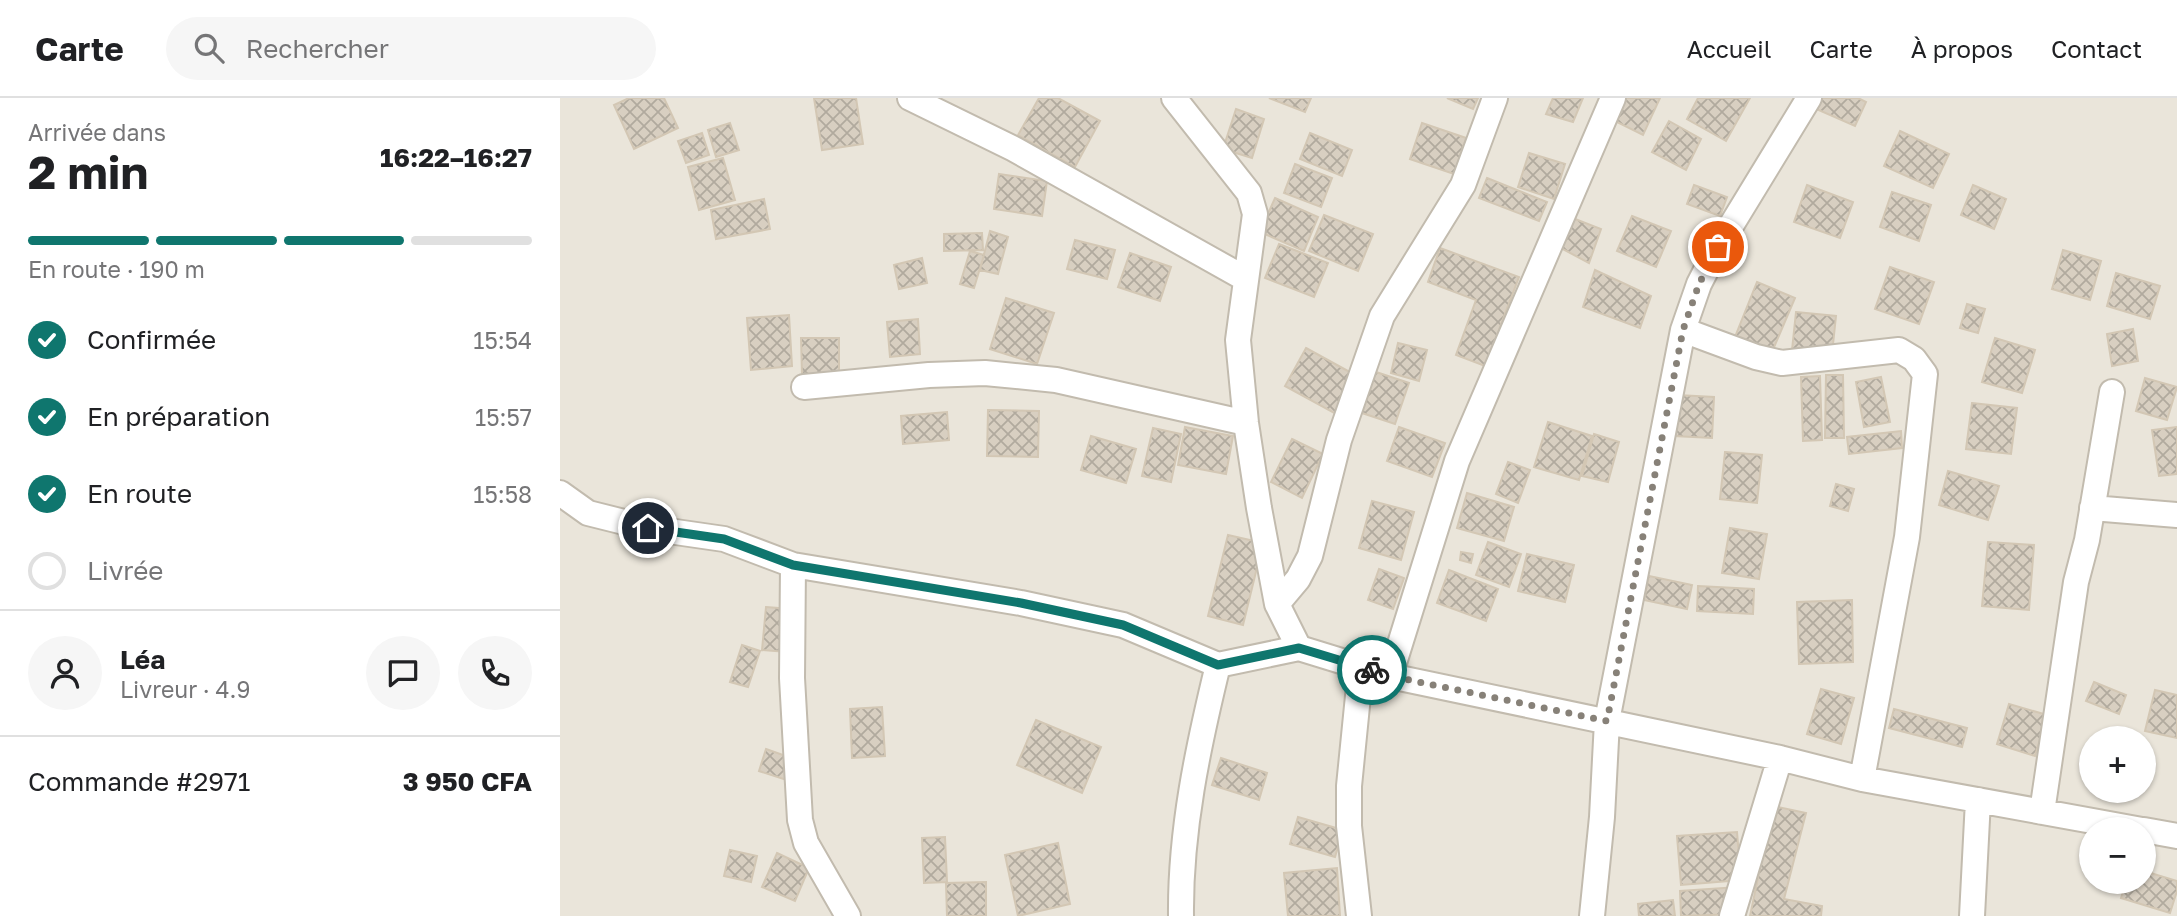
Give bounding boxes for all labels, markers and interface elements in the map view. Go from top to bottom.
search box [166,17,656,80]
text: Carte [35,29,124,68]
icon: search [190,29,228,67]
text: Rechercher [246,33,389,64]
text: Accueil [1687,34,1771,63]
text: Carte [1809,34,1873,63]
text: À propos [1911,34,2013,63]
text: Contact [2051,34,2142,63]
text: Arrivée dans [28,118,166,146]
text: 16:22–16:27 [380,142,532,173]
text: 2 min [28,144,148,199]
pin [1688,217,1748,277]
icon: bag [1699,228,1737,266]
text: En route · 190 m [28,255,205,283]
icon: check [28,321,66,359]
text: Confirmée [87,324,216,355]
text: 15:54 [473,326,532,354]
icon: check [28,398,66,436]
text: En préparation [87,401,270,432]
text: 15:57 [475,403,532,431]
icon: check [28,475,66,513]
text: En route [87,478,192,509]
text: 15:58 [473,480,532,508]
pin [618,498,678,558]
icon: home [629,509,667,547]
text: Livrée [87,555,163,586]
courier [1337,635,1407,705]
button: person [28,636,102,710]
button: chat [366,636,440,710]
button: phone [458,636,532,710]
text: Léa [120,644,165,675]
icon: bike [1353,651,1391,689]
text: Livreur · 4.9 [120,675,250,703]
map controls [2079,726,2156,894]
button: + [2079,726,2156,803]
text: Commande #2971 [28,766,250,797]
text: 3 950 CFA [403,766,532,797]
button: − [2079,817,2156,894]

